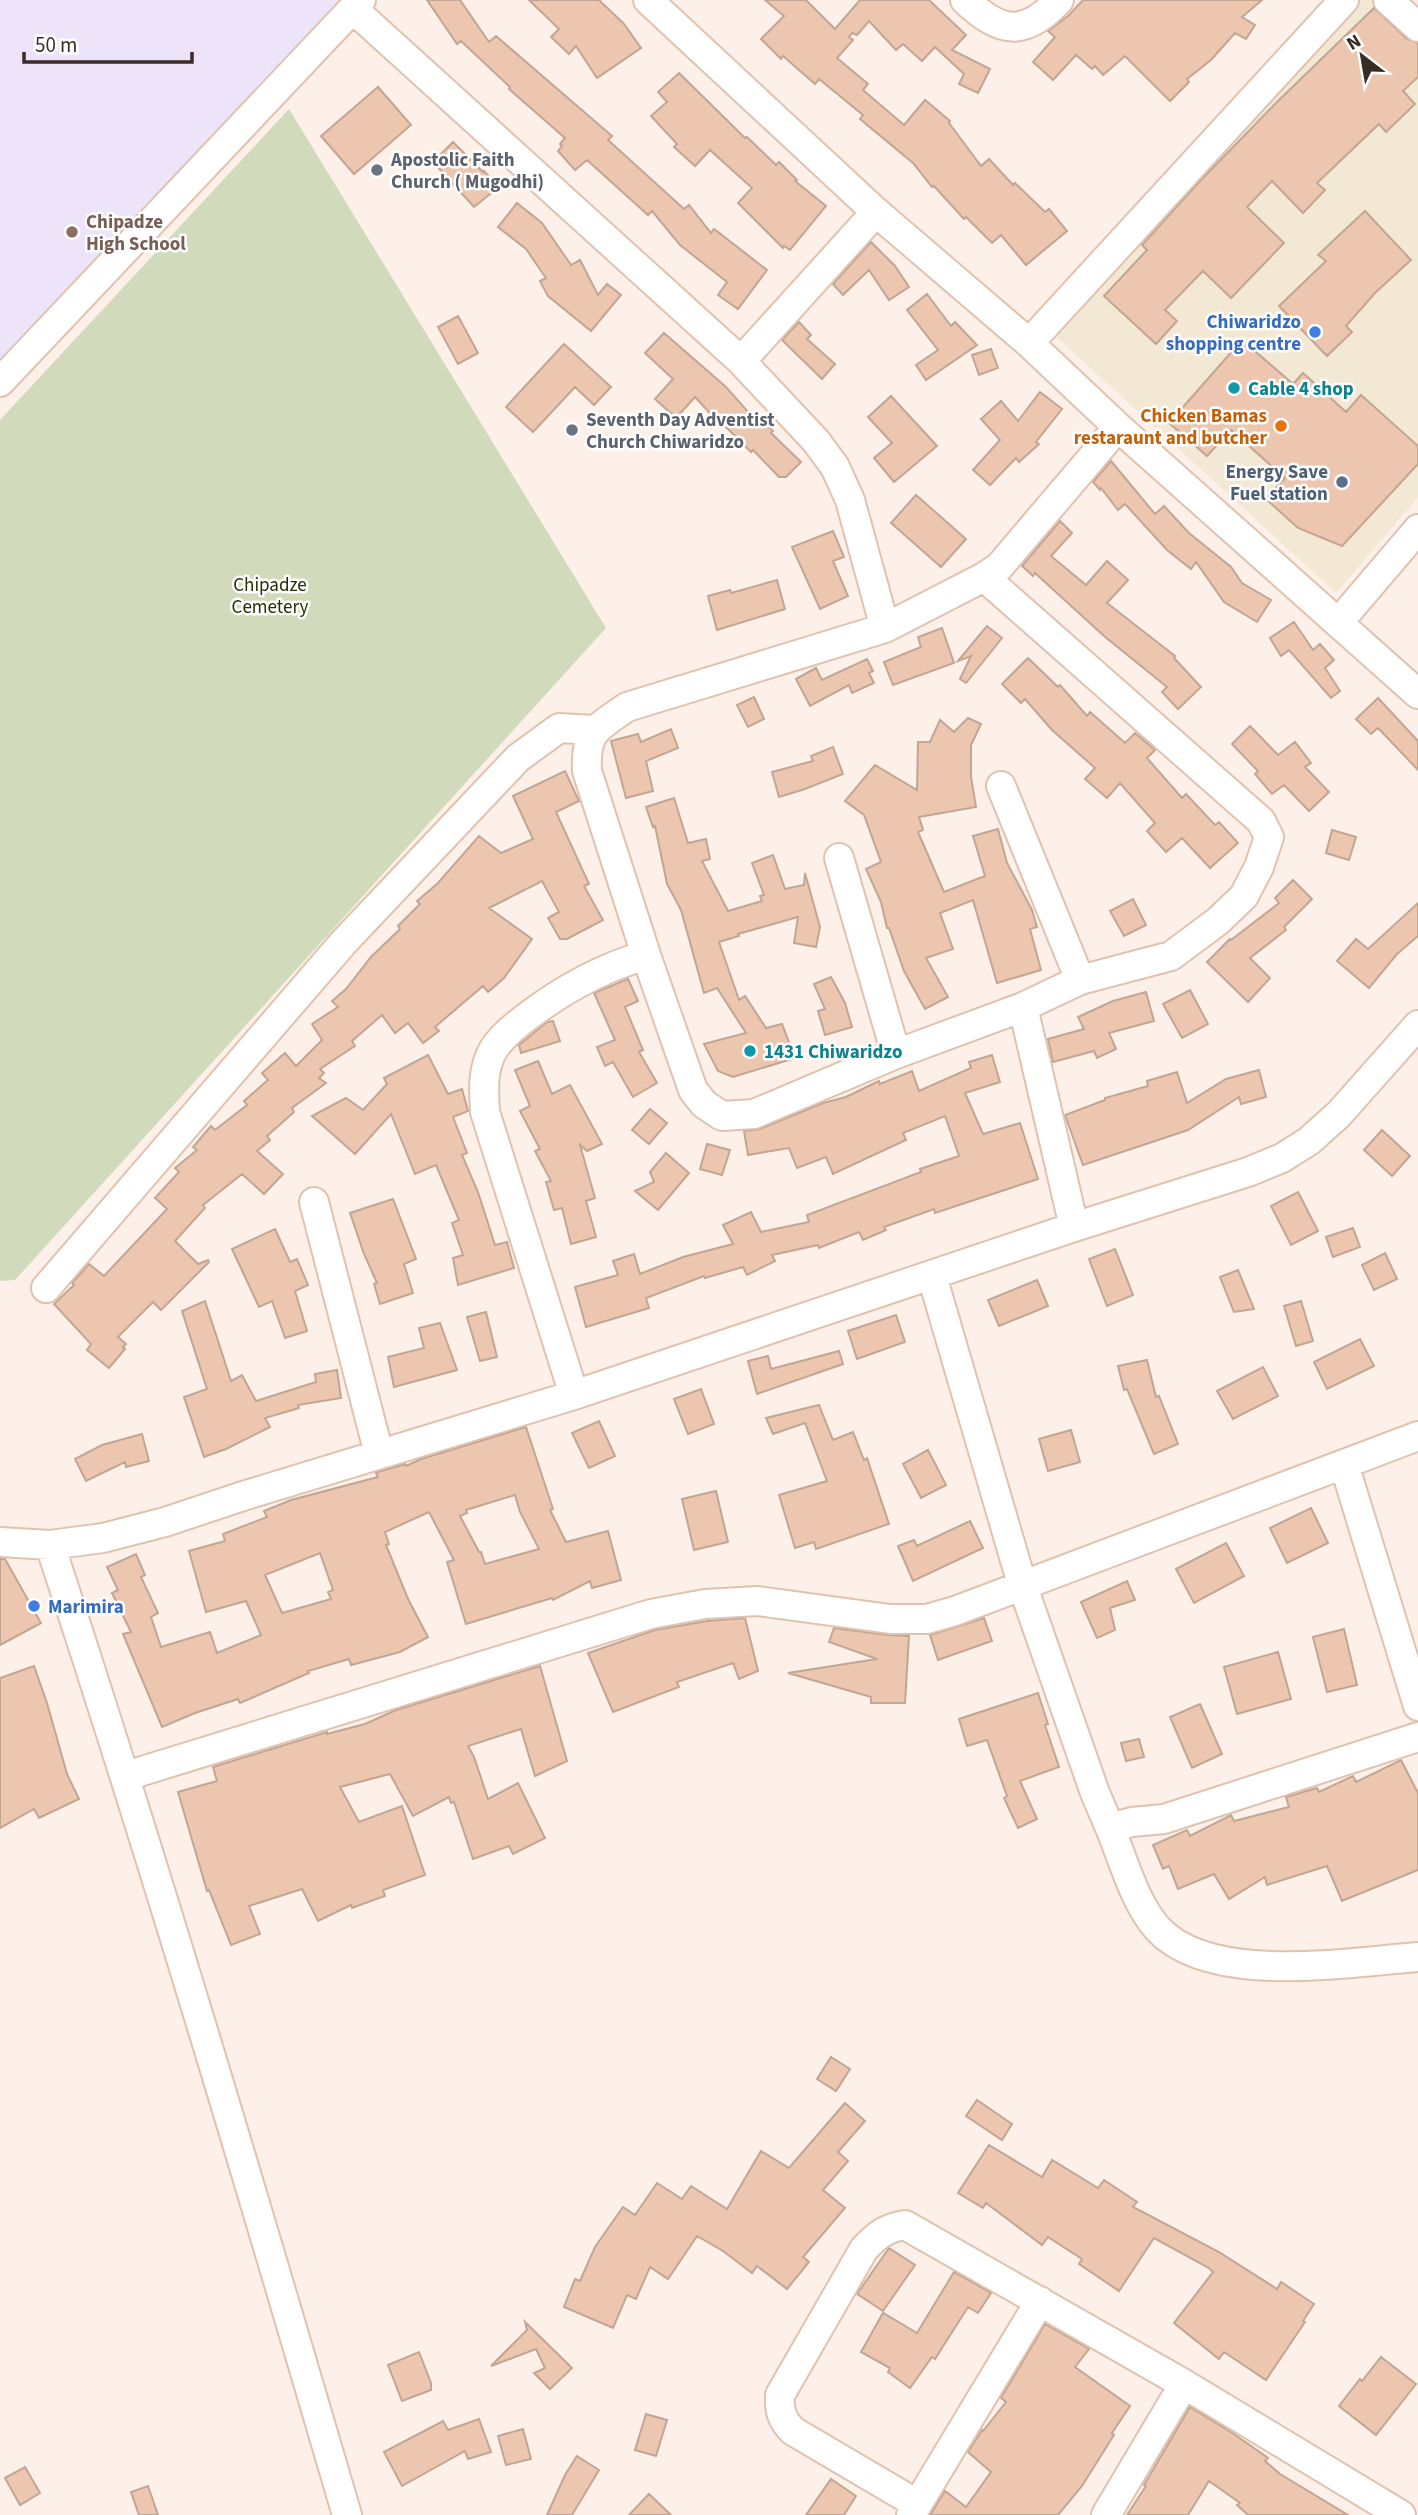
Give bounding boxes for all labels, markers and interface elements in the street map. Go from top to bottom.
scale bar [24,21,192,65]
north arrow [1327,21,1397,91]
text: N [1342,28,1366,58]
text: 50 m [35,30,77,60]
place label: Apostolic Faith Church ( Mugodhi) [390,147,544,196]
marker: Apostolic Faith Church ( Mugodhi) [369,162,385,178]
place label: Chipadze High School [86,209,186,258]
marker: Chipadze High School [64,224,80,240]
place label: Chiwaridzo shopping centre [1166,309,1301,358]
marker: Chiwaridzo shopping centre [1307,324,1323,340]
place label: Cable 4 shop [1248,376,1354,403]
marker: Cable 4 shop [1226,380,1242,396]
place label: Chicken Bamas restaraunt and butcher [1074,403,1267,452]
place label: Seventh Day Adventist Church Chiwaridzo [586,407,775,456]
marker: Chicken Bamas restaraunt and butcher [1273,418,1289,434]
marker: Seventh Day Adventist Church Chiwaridzo [564,422,580,438]
place label: Energy Save Fuel station [1225,459,1328,508]
marker: Energy Save Fuel station [1334,474,1350,490]
park label: Chipadze Cemetery [232,572,309,621]
place label: 1431 Chiwaridzo [764,1039,902,1066]
marker: 1431 Chiwaridzo [742,1043,758,1059]
place label: Marimira [48,1594,124,1621]
marker: Marimira [26,1598,42,1614]

